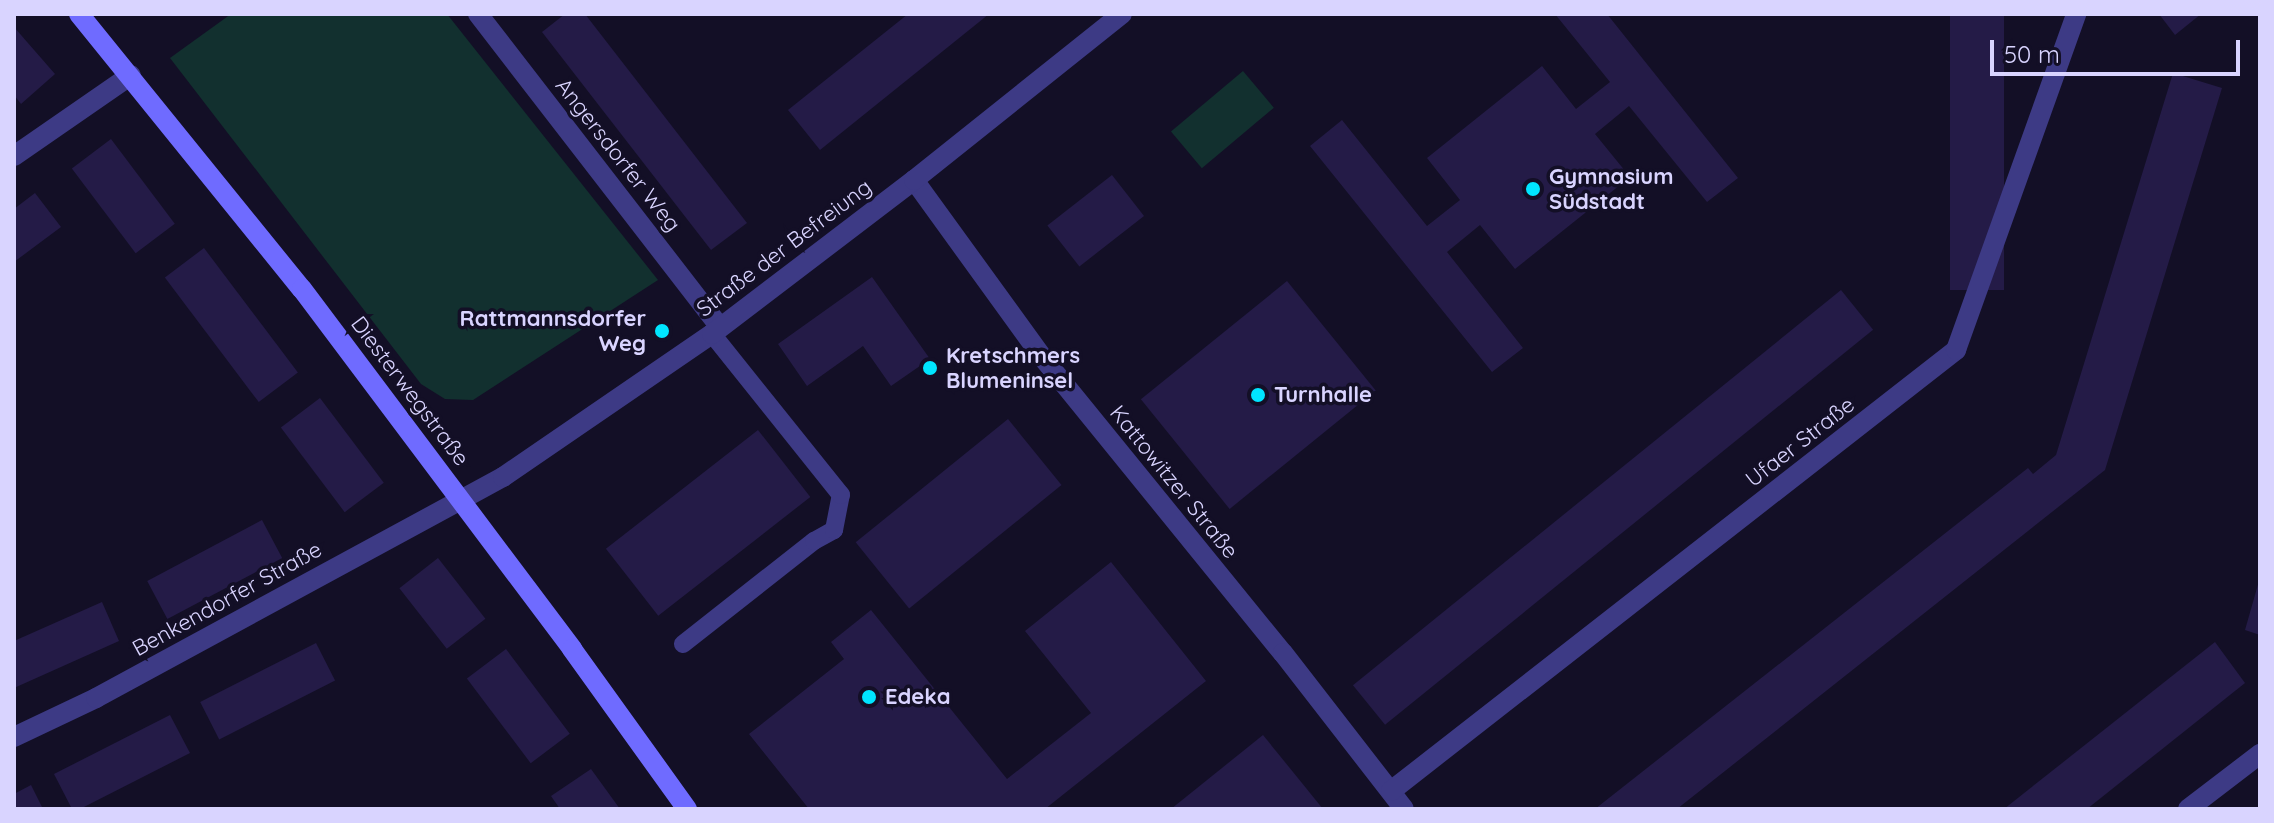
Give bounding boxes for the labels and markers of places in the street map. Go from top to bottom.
place label: Gymnasium Südstadt [1549,163,1673,214]
marker: Gymnasium Südstadt [1524,180,1542,198]
place label: Rattmannsdorfer Weg [459,305,646,356]
marker: Rattmannsdorfer Weg [653,322,671,340]
place label: Kretschmers Blumeninsel [946,342,1080,394]
marker: Kretschmers Blumeninsel [921,359,939,377]
place label: Turnhalle [1274,382,1372,408]
marker: Turnhalle [1249,386,1267,404]
place label: Edeka [885,684,951,710]
marker: Edeka [860,688,878,706]

